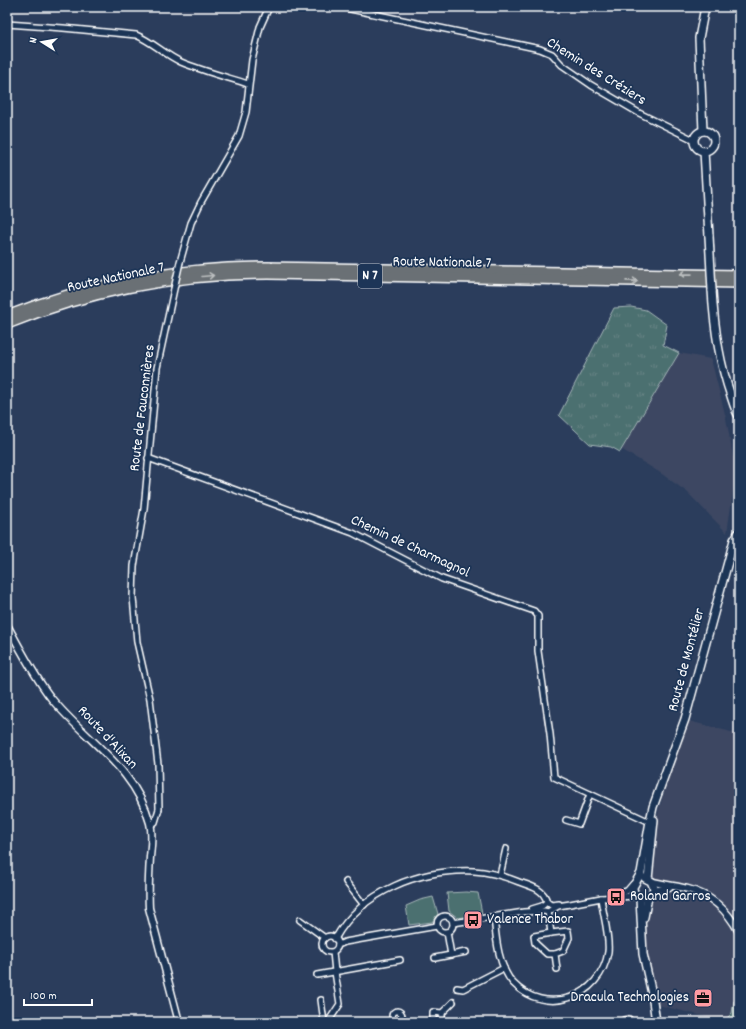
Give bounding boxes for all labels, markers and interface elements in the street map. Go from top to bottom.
north arrow [22,22,62,62]
street label: Chemin des Créziers [542,32,650,112]
text: N [26,36,43,45]
street label: Route Nationale 7 [392,251,492,275]
street label: Route Nationale 7 [65,257,167,299]
road number: N 7 [358,264,382,288]
one-way arrow [680,270,693,278]
one-way arrow [201,273,214,280]
one-way arrow [625,277,638,285]
street label: Route de Fauconnières [124,343,162,473]
street label: Chemin de Charmagnol [347,510,474,584]
street label: Route de Montélier [663,606,711,714]
street label: Route d'Alixan [72,701,142,775]
bus stop icon: Roland Garros [605,886,627,908]
place label: Roland Garros [630,886,711,908]
bus stop icon: Valence Thabor [462,909,484,931]
place label: Valence Thabor [487,909,573,931]
scale bar [24,981,92,1007]
place label: Dracula Technologies [571,987,689,1009]
office icon: Dracula Technologies [692,987,714,1009]
text: 100 m [30,988,57,1005]

